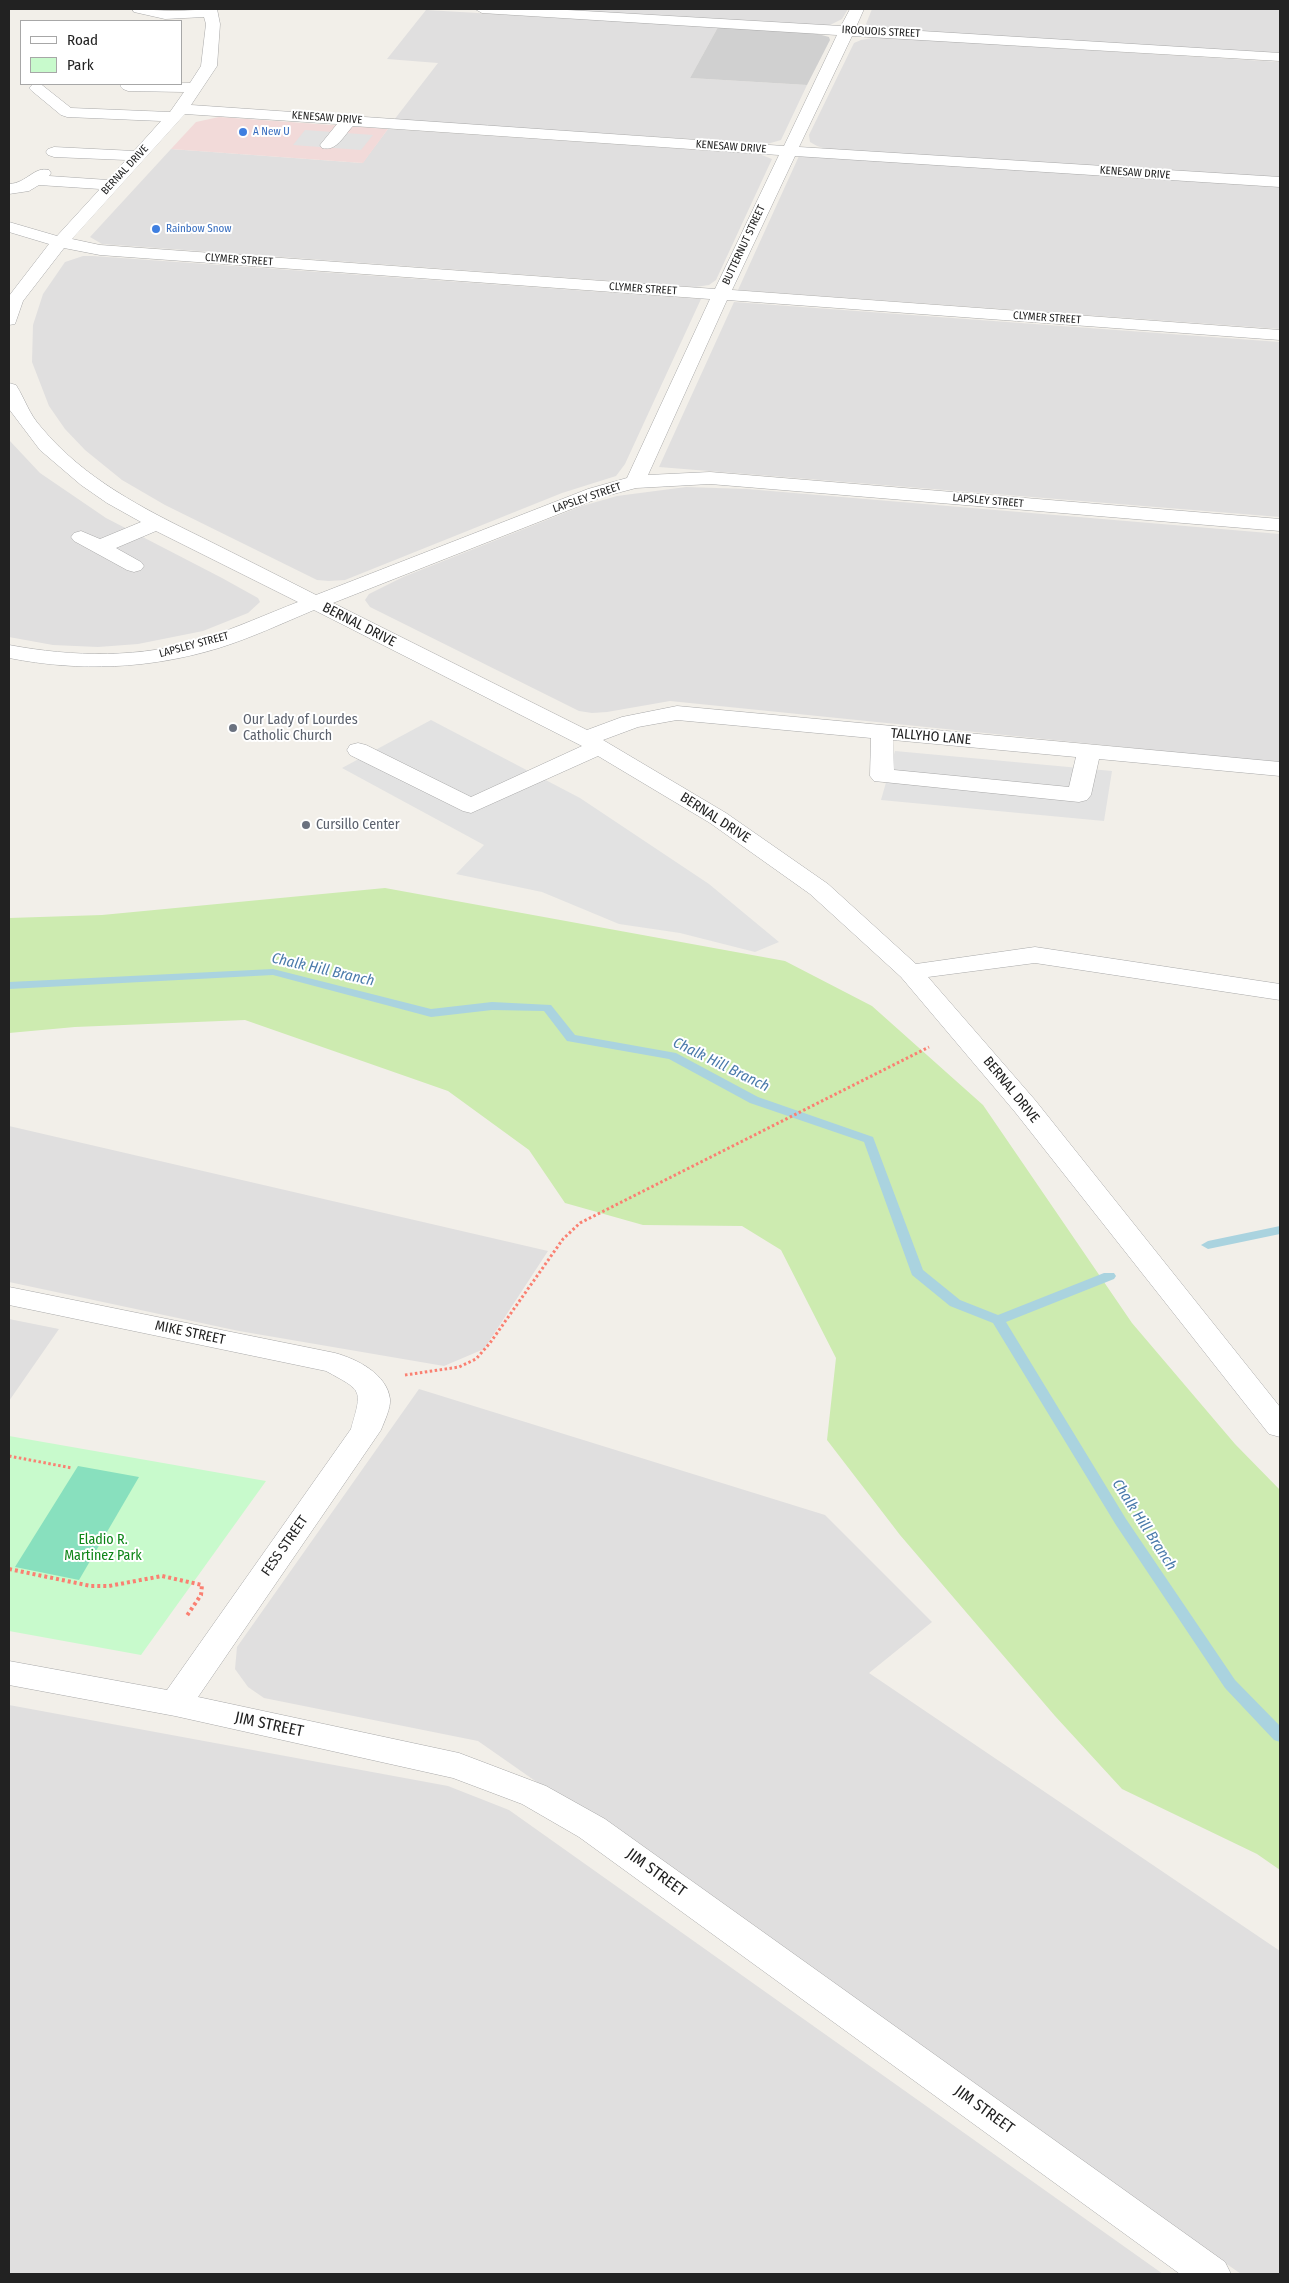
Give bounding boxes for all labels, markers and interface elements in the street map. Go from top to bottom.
legend [20,20,182,85]
street label: IROQUOIS STREET [841,23,921,41]
text: Road [67,31,98,49]
text: Park [67,56,94,74]
street label: KENESAW DRIVE [291,109,363,127]
place label: A New U [253,125,290,139]
marker: A New U [237,126,249,138]
street label: KENESAW DRIVE [695,138,767,156]
street label: BERNAL DRIVE [99,142,151,198]
street label: KENESAW DRIVE [1099,164,1171,182]
street label: BUTTERNUT STREET [720,203,768,287]
place label: Rainbow Snow [166,222,232,236]
marker: Rainbow Snow [150,223,162,235]
street label: CLYMER STREET [205,251,273,269]
street label: CLYMER STREET [609,280,677,298]
street label: CLYMER STREET [1013,309,1081,327]
street label: LAPSLEY STREET [551,480,623,516]
street label: LAPSLEY STREET [952,491,1024,511]
street label: BERNAL DRIVE [319,599,399,651]
street label: LAPSLEY STREET [158,629,230,661]
place label: Our Lady of Lourdes Catholic Church [243,712,358,744]
marker: Our Lady of Lourdes Catholic Church [227,722,239,734]
street label: TALLYHO LANE [890,725,972,749]
street label: BERNAL DRIVE [677,789,753,847]
place label: Cursillo Center [316,817,400,833]
marker: Cursillo Center [300,819,312,831]
water label: Chalk Hill Branch [270,949,376,991]
water label: Chalk Hill Branch [670,1034,772,1096]
street label: BERNAL DRIVE [979,1053,1043,1127]
street label: MIKE STREET [153,1317,227,1349]
water label: Chalk Hill Branch [1108,1476,1180,1574]
street label: FESS STREET [258,1513,312,1579]
park label: Eladio R. Martinez Park [64,1532,142,1564]
street label: JIM STREET [233,1708,305,1742]
street label: JIM STREET [622,1845,690,1901]
street label: JIM STREET [950,2082,1018,2138]

